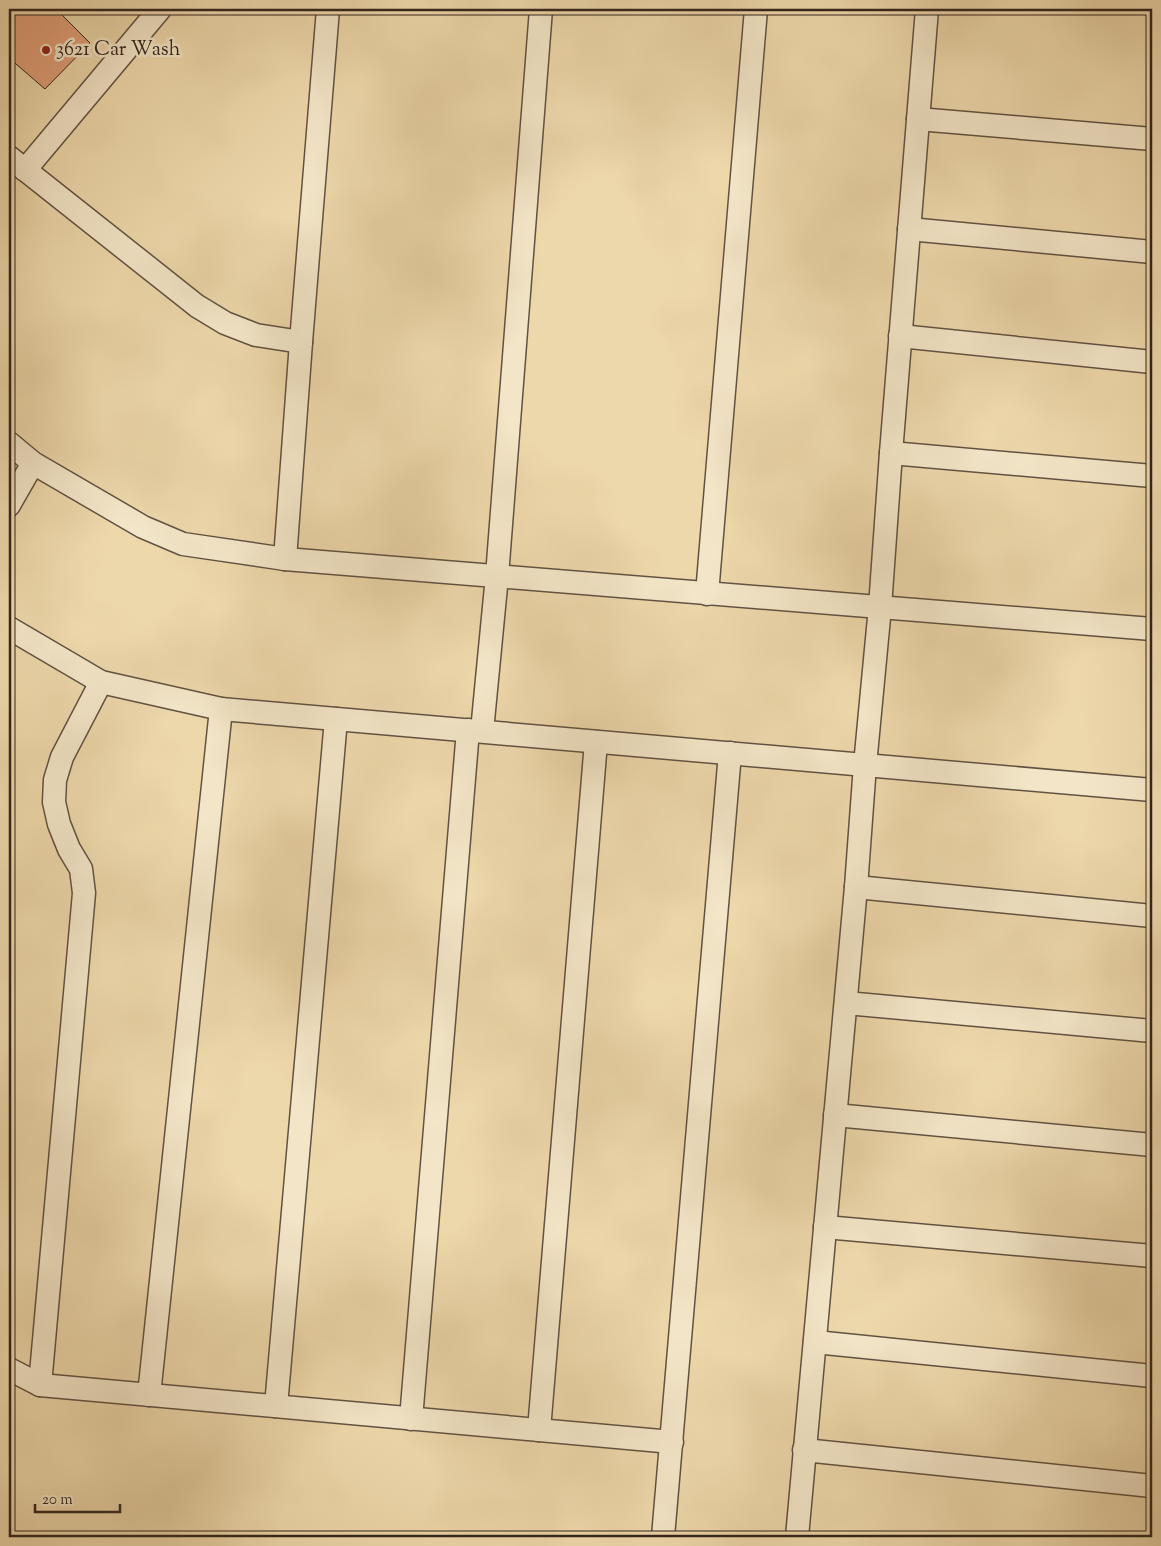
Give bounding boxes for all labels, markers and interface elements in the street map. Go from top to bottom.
place label: 3621 Car Wash [56,36,181,65]
marker: 3621 Car Wash [40,44,52,56]
scale bar [35,1481,120,1513]
text: 20 m [42,1490,73,1511]

